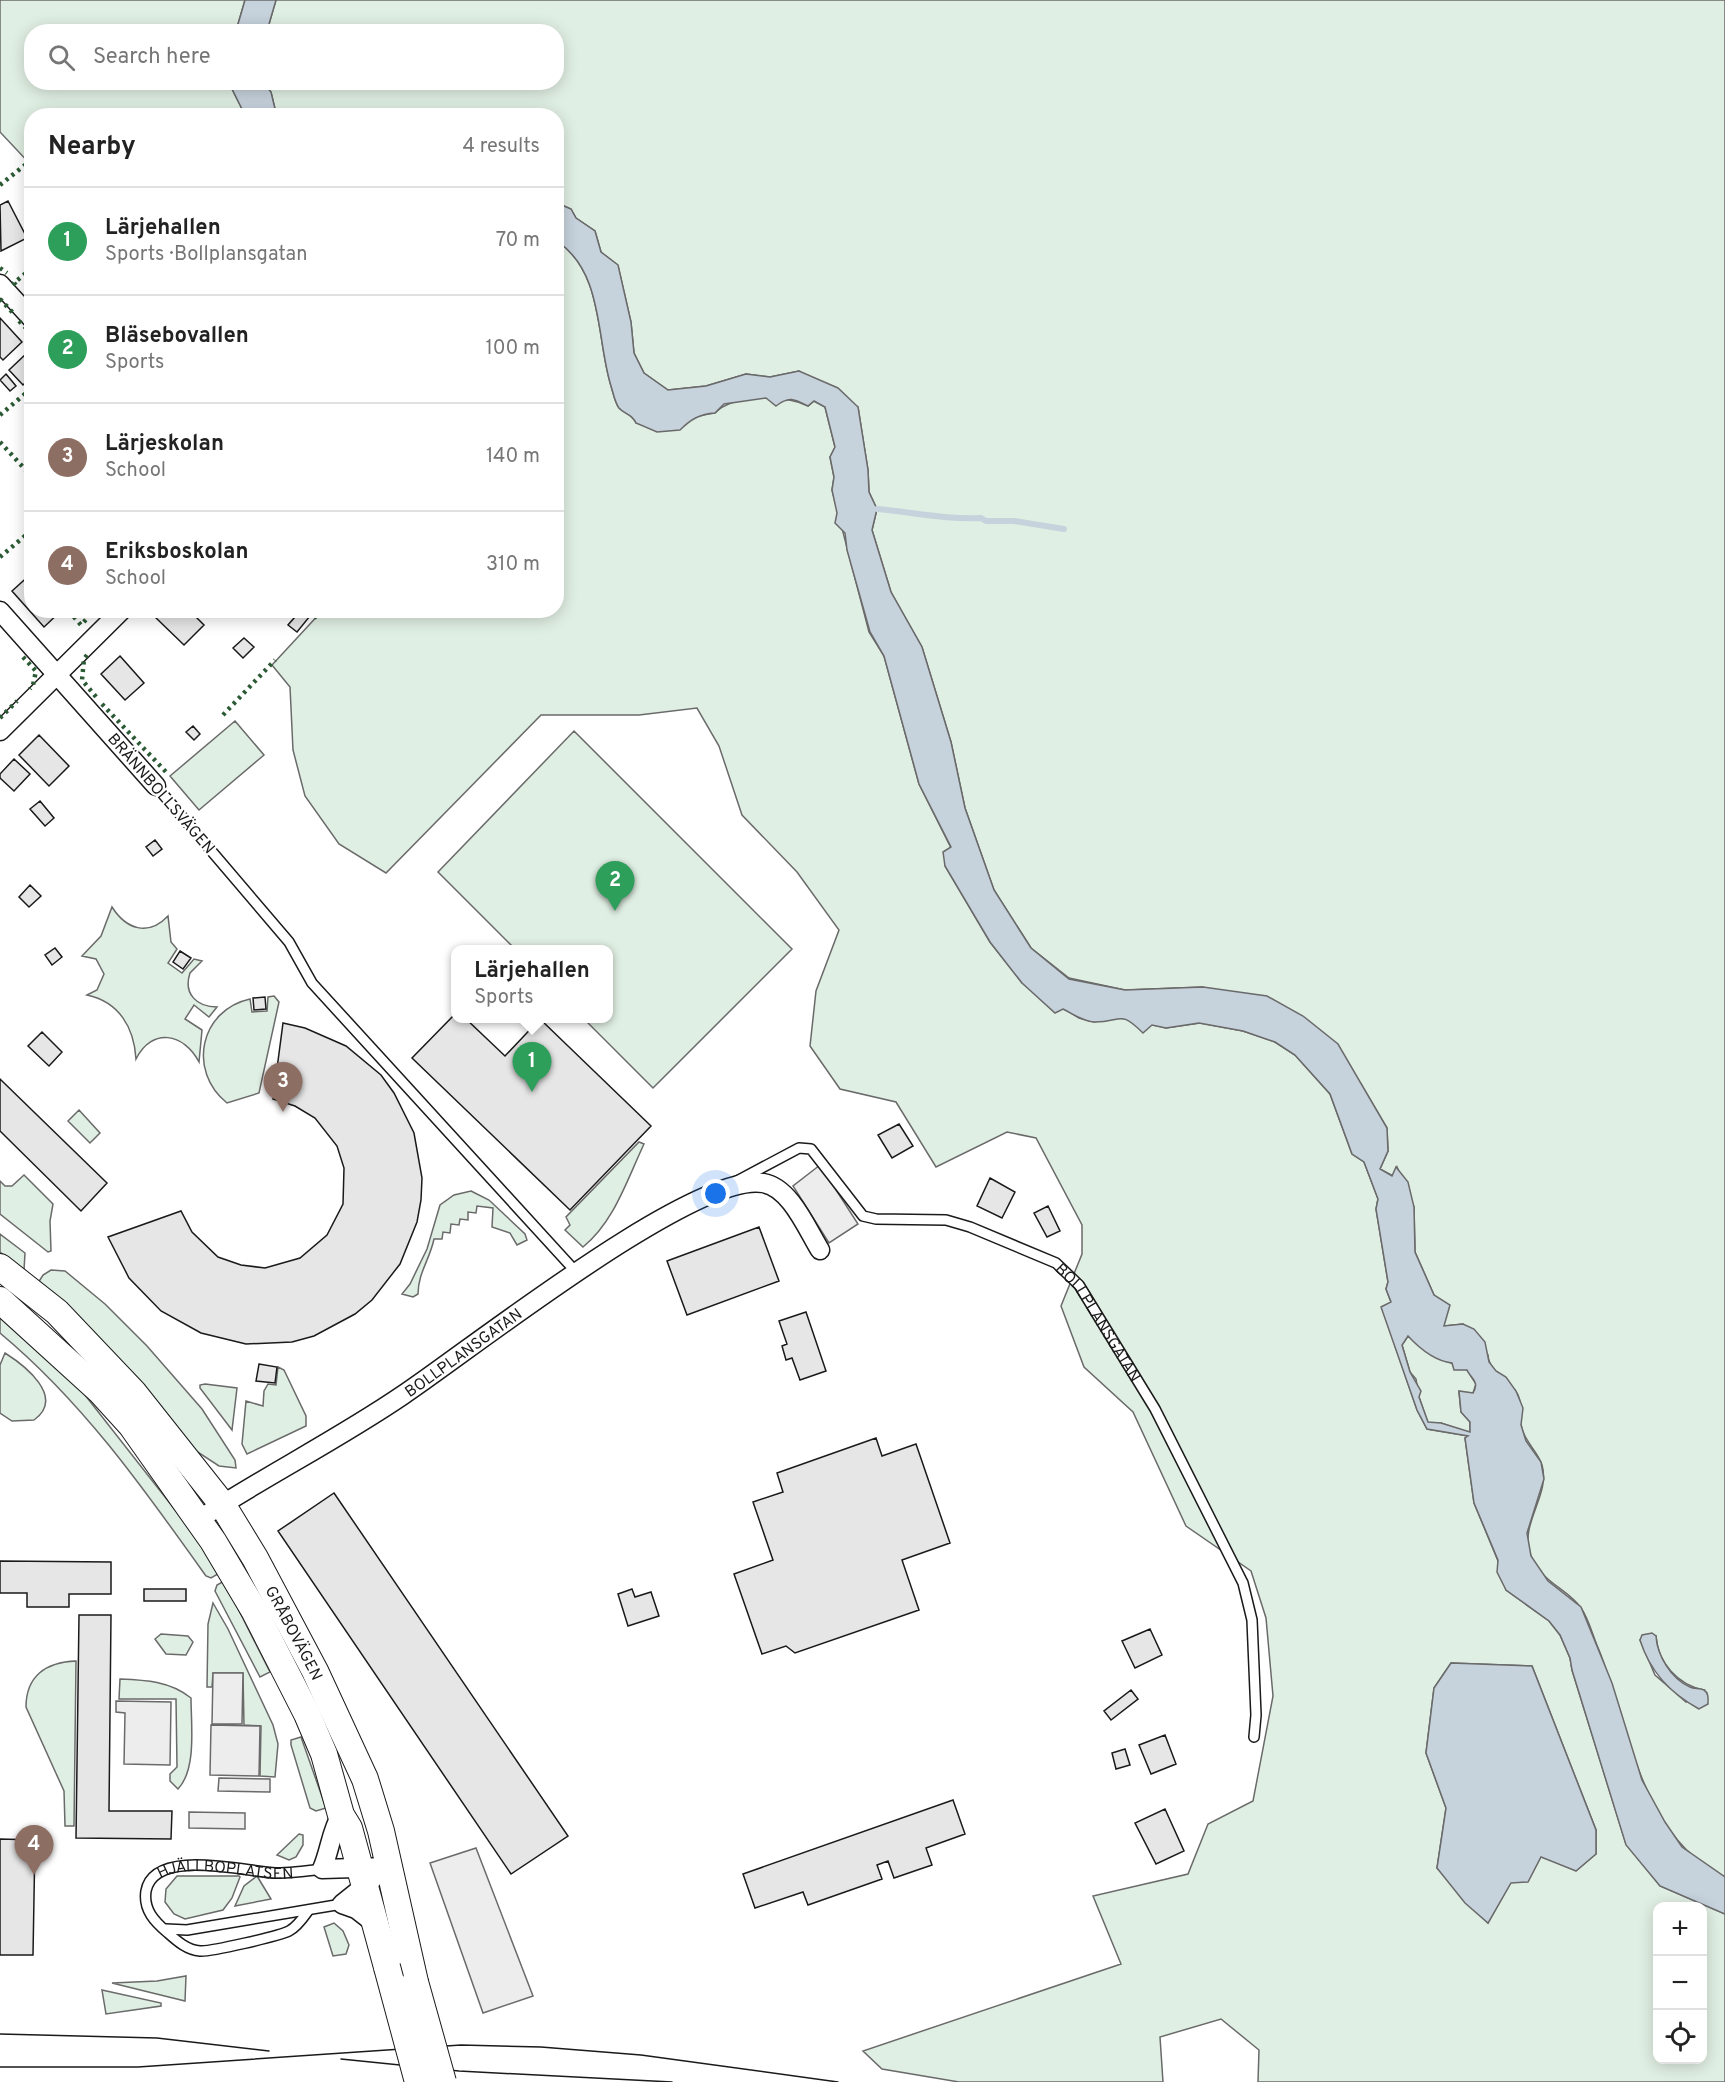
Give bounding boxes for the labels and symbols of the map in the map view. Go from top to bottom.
street label: BRÄNNBOLLSVÄGEN [103,729,219,859]
pin: 2 [596,862,634,911]
pin: 1 [512,1042,552,1092]
pin: 3 [264,1062,302,1112]
your location [701,1179,730,1208]
street label: BOLLPLANSGATAN [1050,1260,1144,1386]
street label: BOLLPLANSGATAN [402,1305,527,1403]
street label: GRÅBOVÄGEN [260,1583,326,1684]
pin: 4 [15,1826,54,1875]
street label: HJÄLLBOPLATSEN [154,1856,294,1885]

